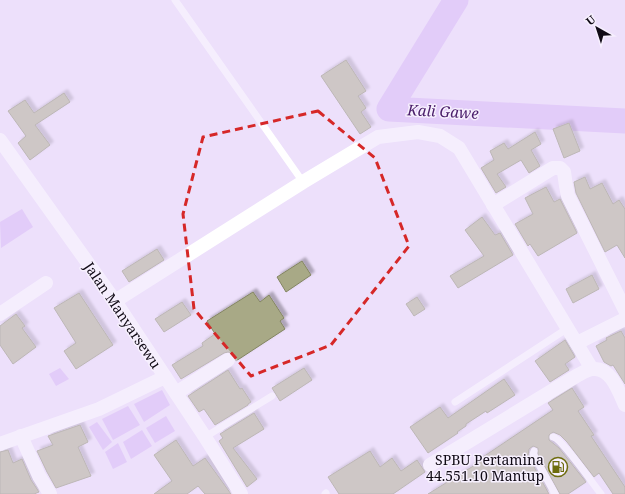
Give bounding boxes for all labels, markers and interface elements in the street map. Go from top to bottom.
north arrow [577,8,617,48]
text: U [582,11,599,28]
water label: Kali Gawe [406,99,480,123]
street label: Jalan Manyarsewu [80,257,166,372]
place label: SPBU Pertamina 44.551.10 Mantup [426,450,544,485]
fuel station icon: SPBU Pertamina 44.551.10 Mantup [547,456,569,478]

